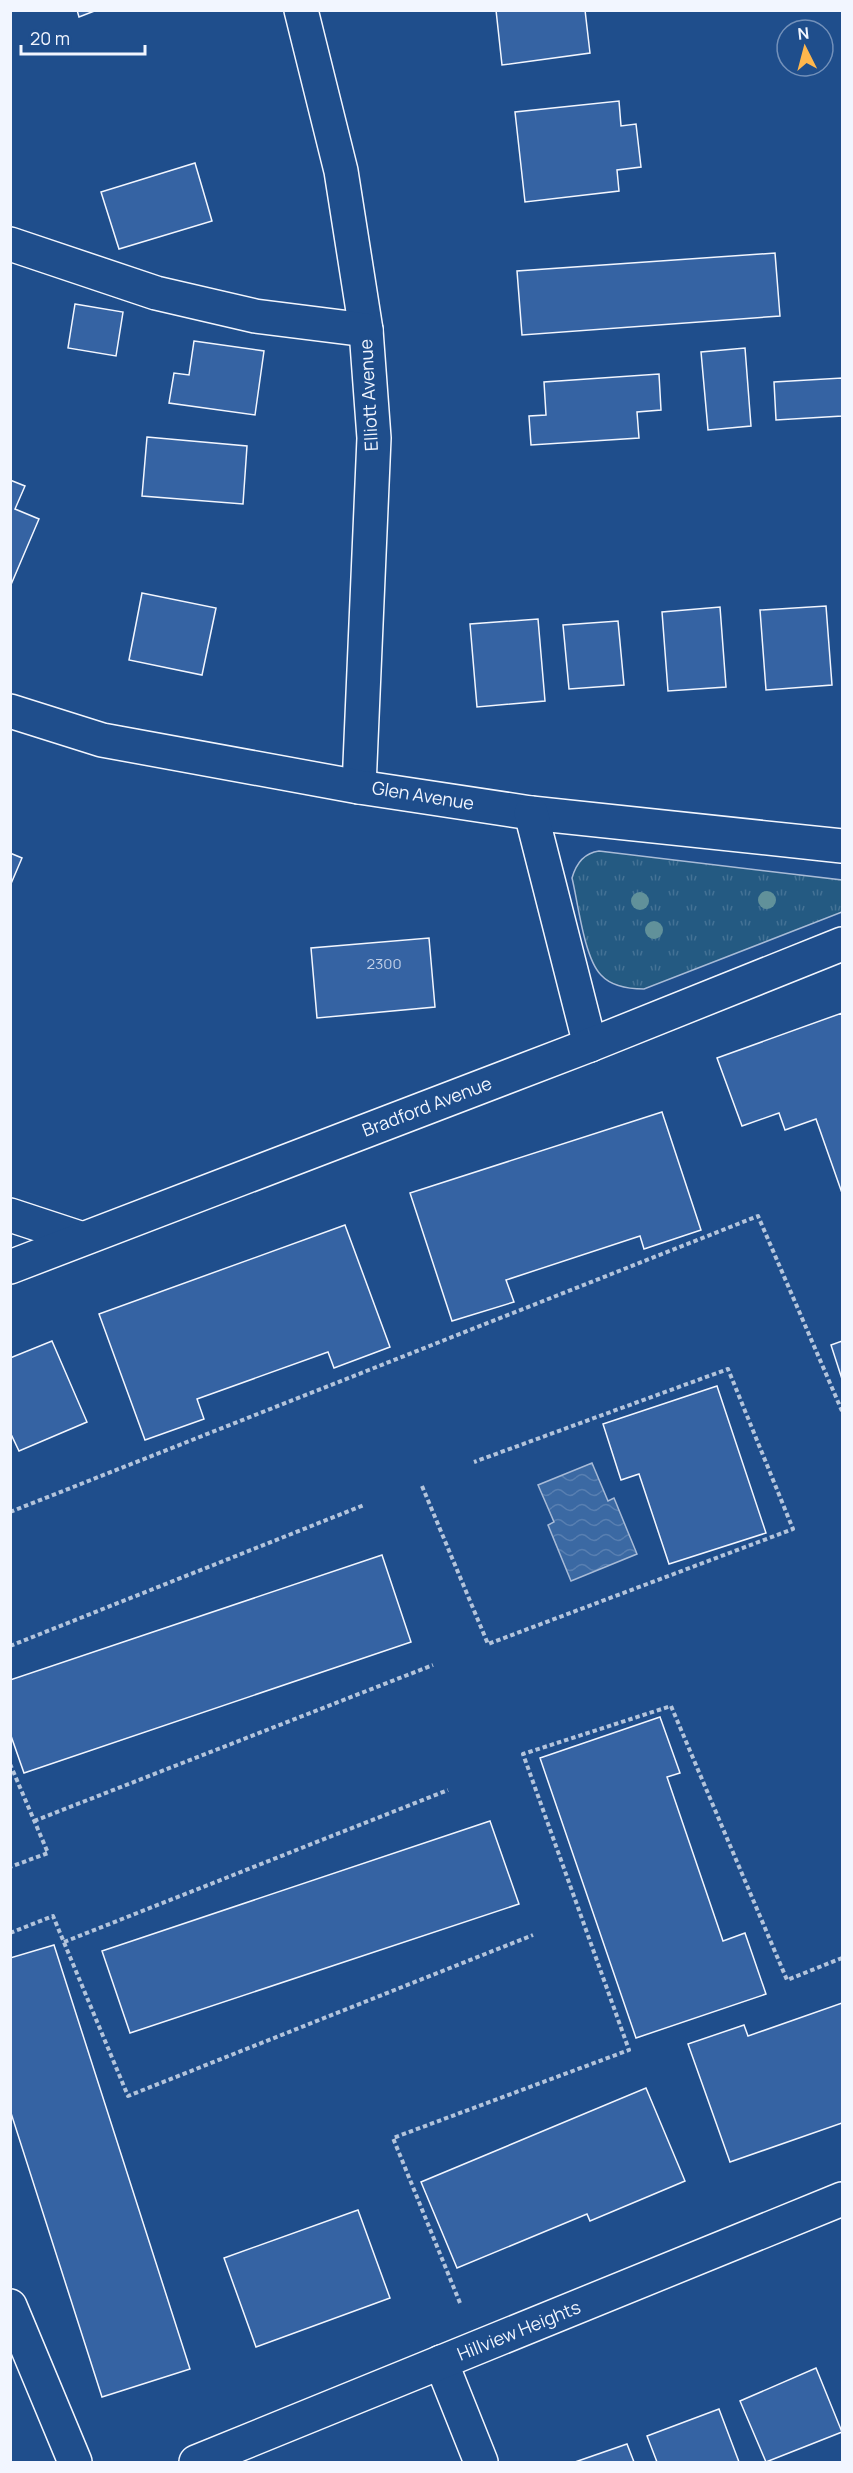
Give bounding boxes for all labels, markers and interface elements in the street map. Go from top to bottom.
scale bar [21,18,146,56]
north arrow [775,18,835,78]
text: N [797,22,810,45]
text: 20 m [30,26,70,50]
street label: Elliott Avenue [353,338,383,452]
street label: Glen Avenue [370,775,476,815]
house number: 2300 [366,953,402,974]
street label: Bradford Avenue [359,1070,495,1142]
street label: Hillview Heights [453,2294,584,2366]

